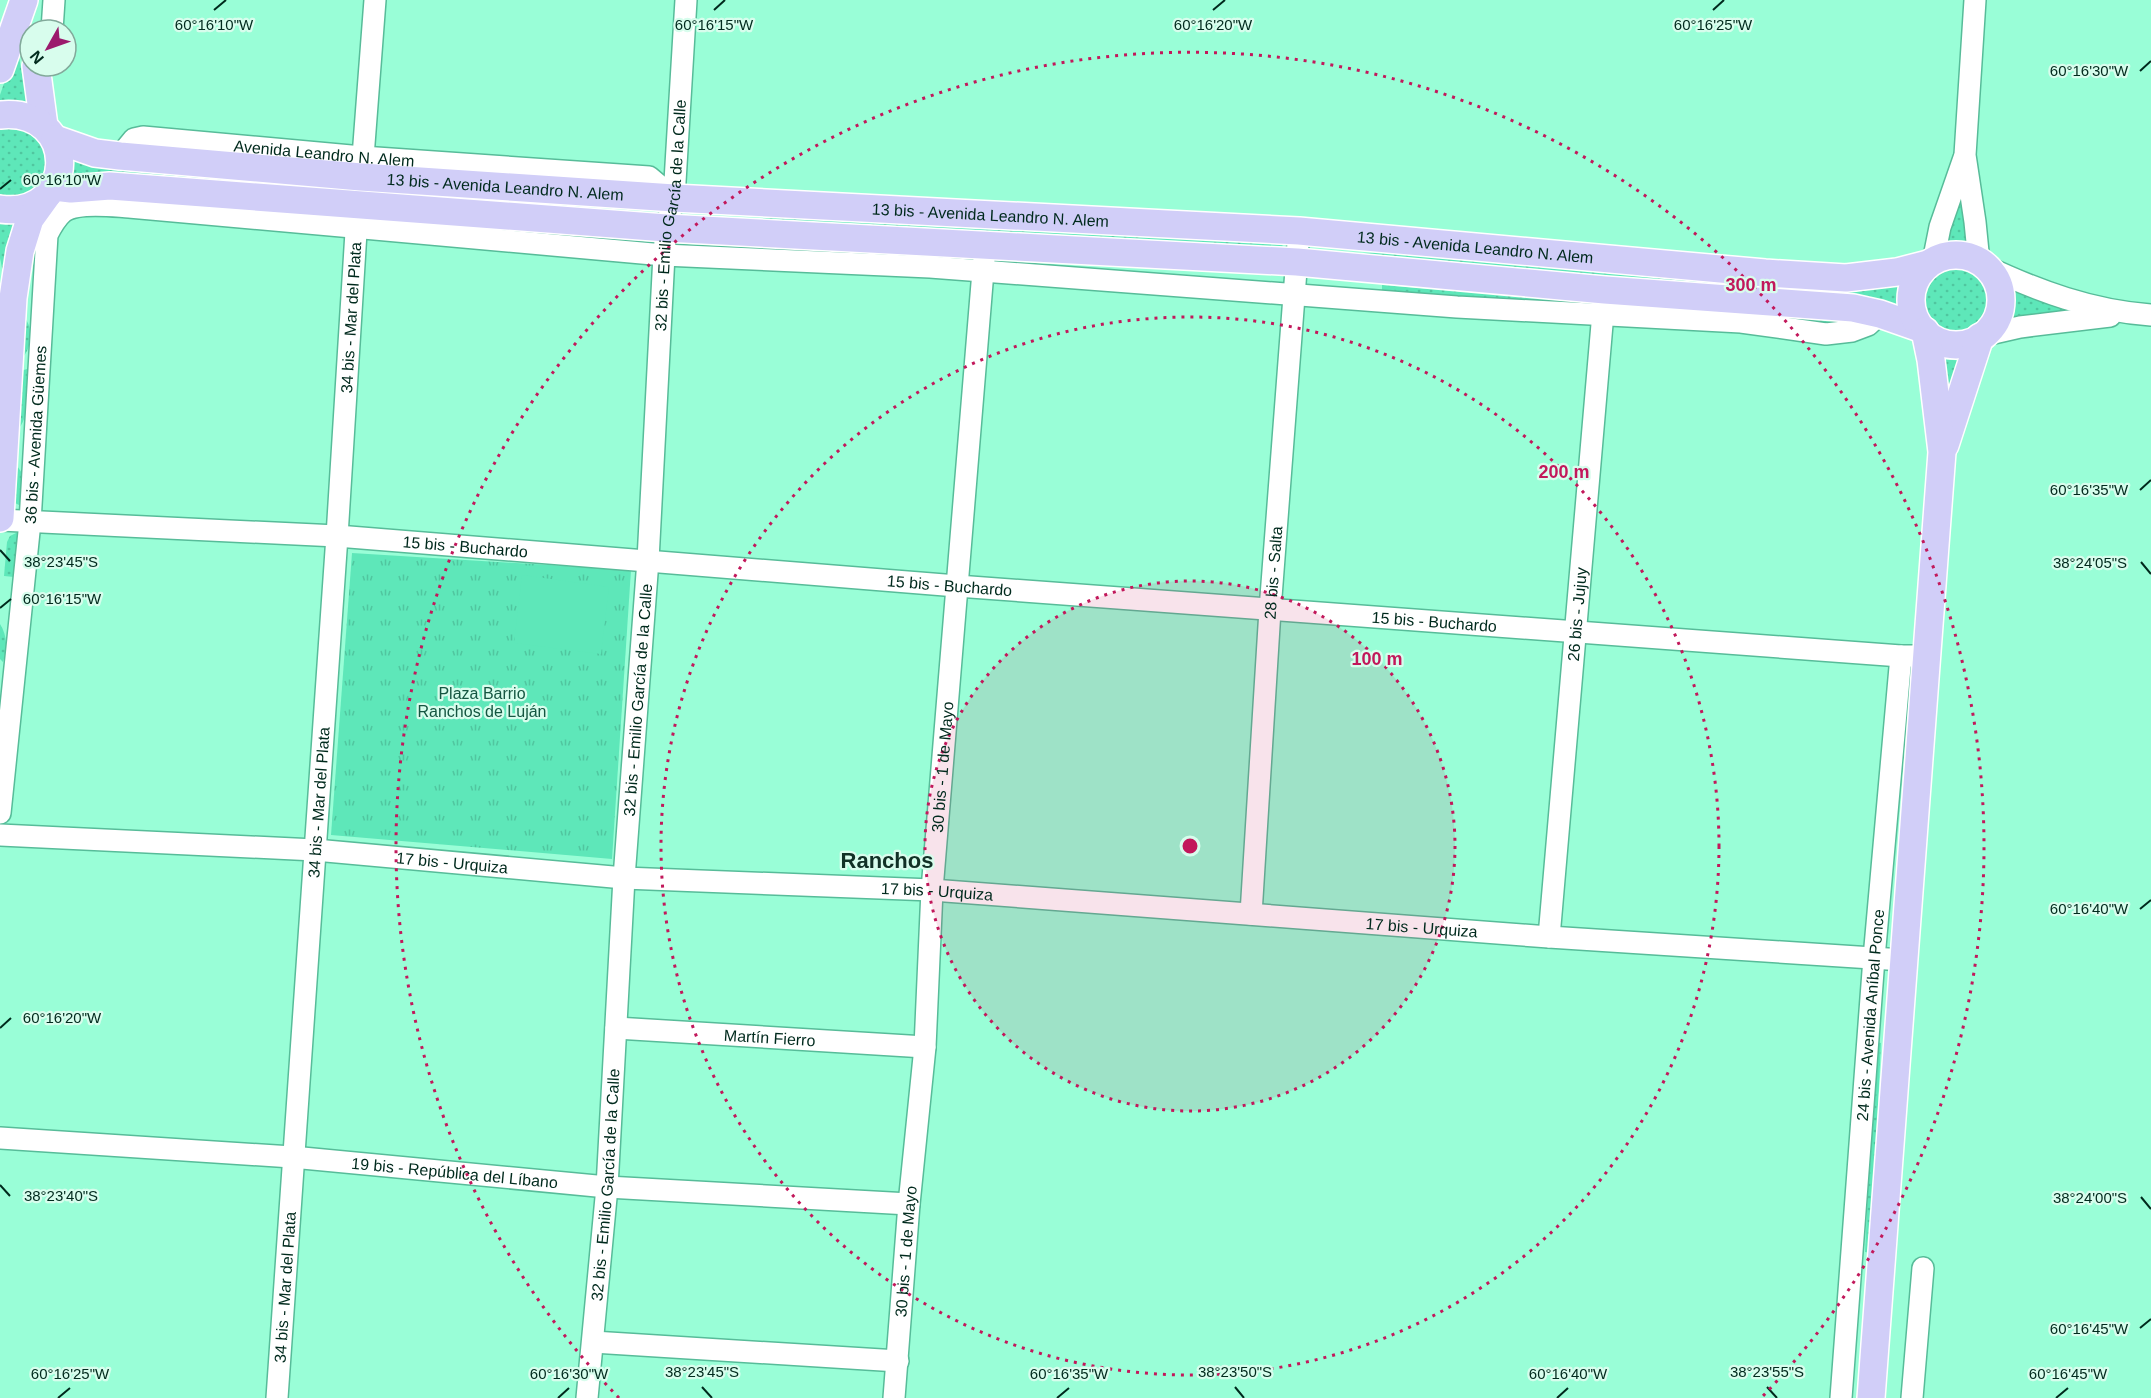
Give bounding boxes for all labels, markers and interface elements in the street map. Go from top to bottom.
text: 60°16'10"W [175,16,254,33]
text: 60°16'15"W [675,16,754,33]
text: 60°16'20"W [1174,16,1253,33]
text: 60°16'25"W [1674,16,1753,33]
north arrow [18,18,78,78]
text: N [27,47,47,67]
text: 60°16'30"W [2050,62,2129,79]
street label: 32 bis - Emilio García de la Calle [652,99,689,332]
street label: Avenida Leandro N. Alem [233,137,415,170]
text: 60°16'10"W [23,171,102,188]
street label: 13 bis - Avenida Leandro N. Alem [386,171,624,204]
street label: 13 bis - Avenida Leandro N. Alem [871,200,1109,230]
street label: 13 bis - Avenida Leandro N. Alem [1356,228,1594,267]
street label: 34 bis - Mar del Plata [338,241,364,394]
text: 300 m [1725,275,1777,295]
street label: 36 bis - Avenida Güemes [22,345,49,524]
text: 200 m [1538,462,1590,482]
text: 60°16'35"W [2050,481,2129,498]
street label: 28 bis - Salta [1261,525,1285,620]
street label: 15 bis - Buchardo [402,533,528,560]
text: 38°23'45"S [24,553,98,570]
text: 38°24'05"S [2053,554,2127,571]
street label: 26 bis - Jujuy [1565,567,1590,662]
street label: 15 bis - Buchardo [886,572,1013,599]
street label: 32 bis - Emilio García de la Calle [621,583,655,817]
text: 60°16'15"W [23,590,102,607]
street label: 15 bis - Buchardo [1371,609,1498,635]
text: 100 m [1351,649,1403,669]
park label: Plaza Barrio Ranchos de Luján [418,685,546,720]
street label: 30 bis - 1 de Mayo [929,701,957,833]
street label: 34 bis - Mar del Plata [305,726,333,879]
centre of rings [1180,836,1200,856]
district label: Ranchos [841,848,933,873]
street label: 17 bis - Urquiza [395,849,509,876]
street label: 17 bis - Urquiza [881,880,994,904]
text: 60°16'40"W [2050,900,2129,917]
street label: 24 bis - Avenida Aníbal Ponce [1854,908,1887,1122]
street label: 17 bis - Urquiza [1365,915,1478,941]
text: 60°16'20"W [23,1009,102,1026]
street label: Martín Fierro [723,1027,816,1049]
street label: 32 bis - Emilio García de la Calle [588,1068,623,1302]
street label: 19 bis - República del Líbano [351,1155,559,1191]
street label: 30 bis - 1 de Mayo [892,1185,920,1318]
text: 38°23'40"S [24,1187,98,1204]
text: 38°24'00"S [2053,1189,2127,1206]
street label: 34 bis - Mar del Plata [271,1211,299,1363]
text: 60°16'45"W [2050,1320,2129,1337]
text: 38°23'45"S [665,1363,739,1380]
text: 38°23'50"S [1198,1363,1272,1380]
text: 38°23'55"S [1730,1363,1804,1380]
text: 60°16'25"W [31,1365,110,1382]
text: 60°16'30"W [530,1365,609,1382]
text: 60°16'35"W [1030,1365,1109,1382]
text: 60°16'40"W [1529,1365,1608,1382]
text: 60°16'45"W [2029,1365,2108,1382]

